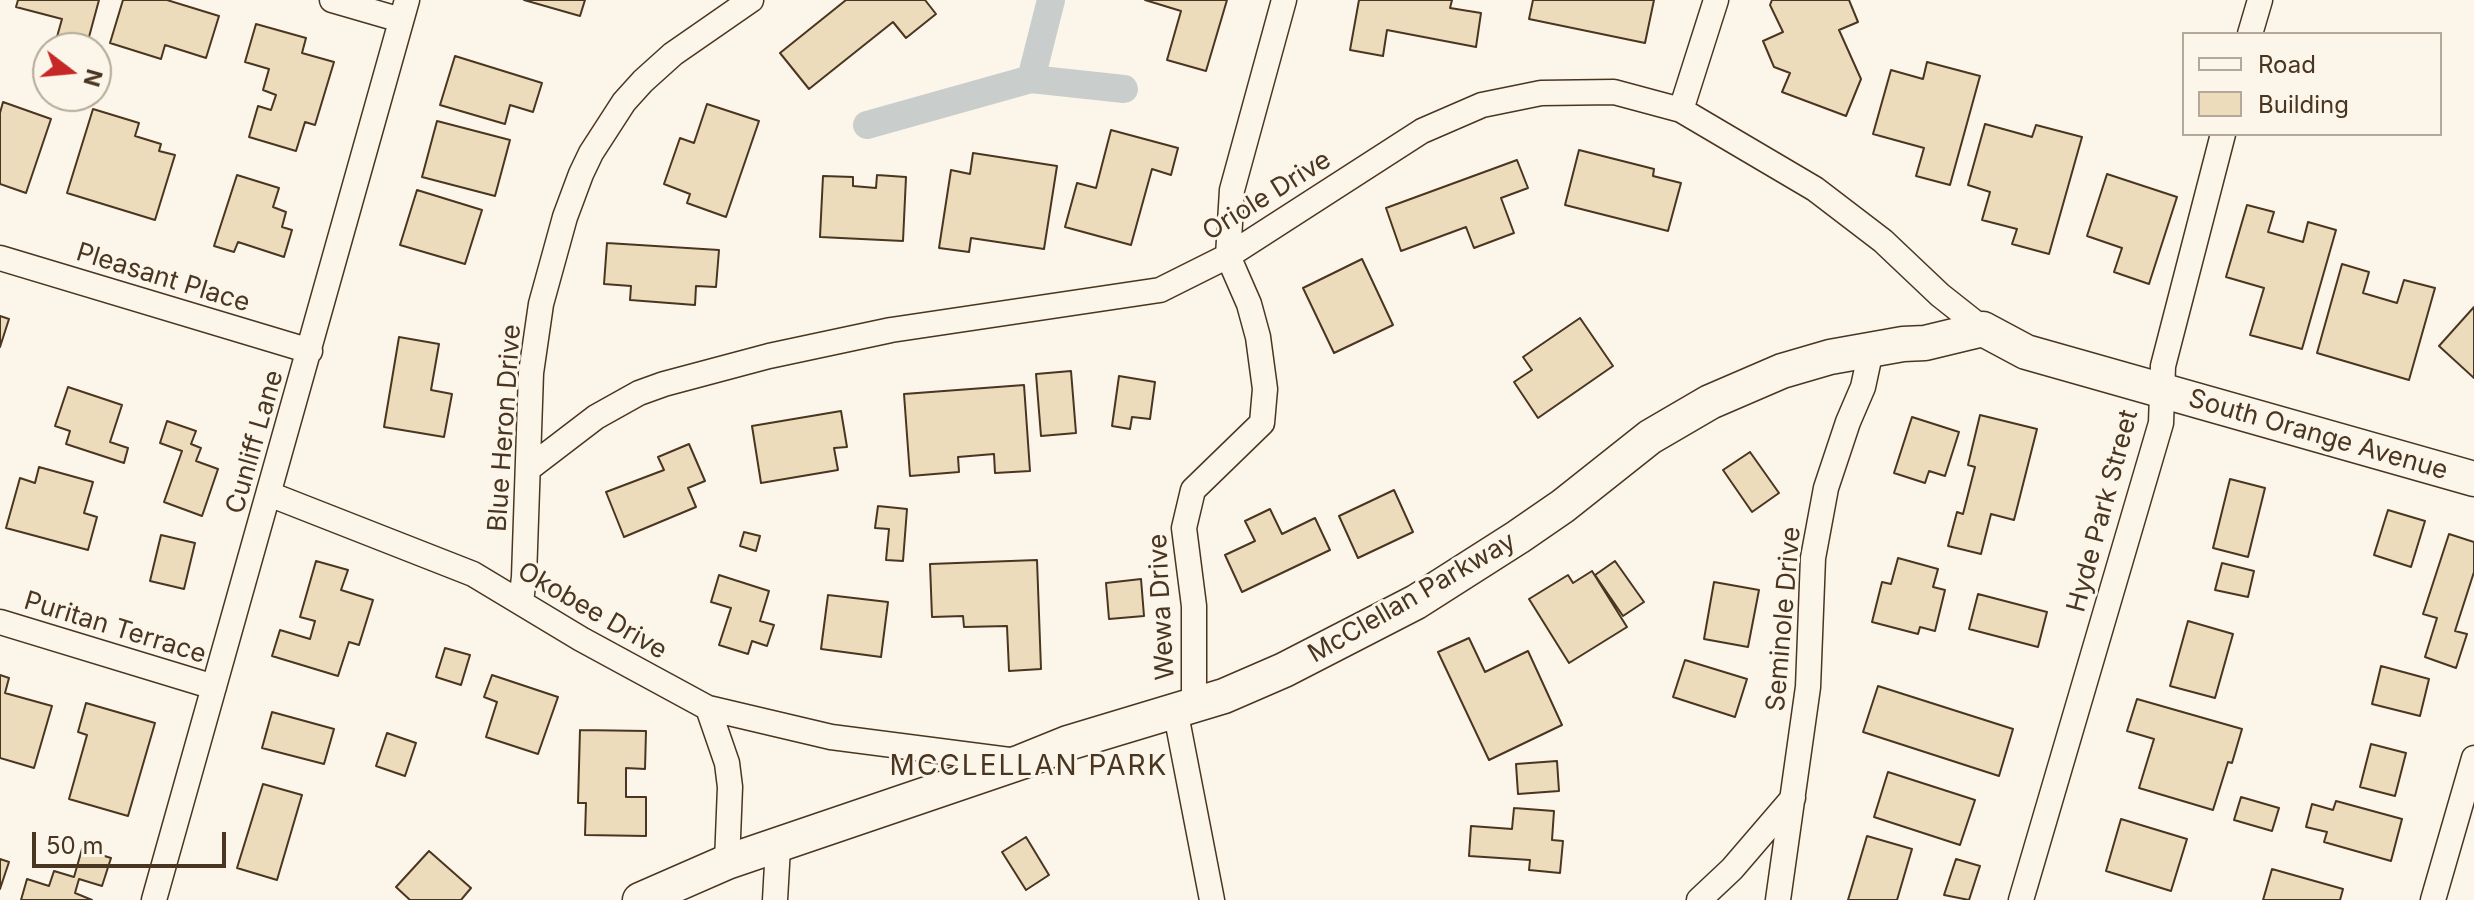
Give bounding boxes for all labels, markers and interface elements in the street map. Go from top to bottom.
north arrow [32,32,112,112]
legend [2182,32,2442,136]
text: Road [2258,50,2316,79]
text: N [78,66,108,90]
text: Building [2258,90,2349,119]
street label: Oriole Drive [1197,144,1337,248]
street label: Pleasant Place [72,237,254,319]
street label: Blue Heron Drive [482,323,528,533]
street label: Cunliff Lane [220,367,290,517]
street label: South Orange Avenue [2185,383,2451,487]
street label: Hyde Park Street [2061,406,2145,616]
street label: Seminole Drive [1760,525,1808,713]
street label: McClellan Parkway [1303,526,1521,670]
street label: Wewa Drive [1143,533,1181,681]
street label: Okobee Drive [512,556,672,666]
street label: Puritan Terrace [20,585,210,671]
district label: MCCLELLAN PARK [890,750,1168,784]
scale bar [36,816,230,866]
text: 50 m [46,831,104,860]

